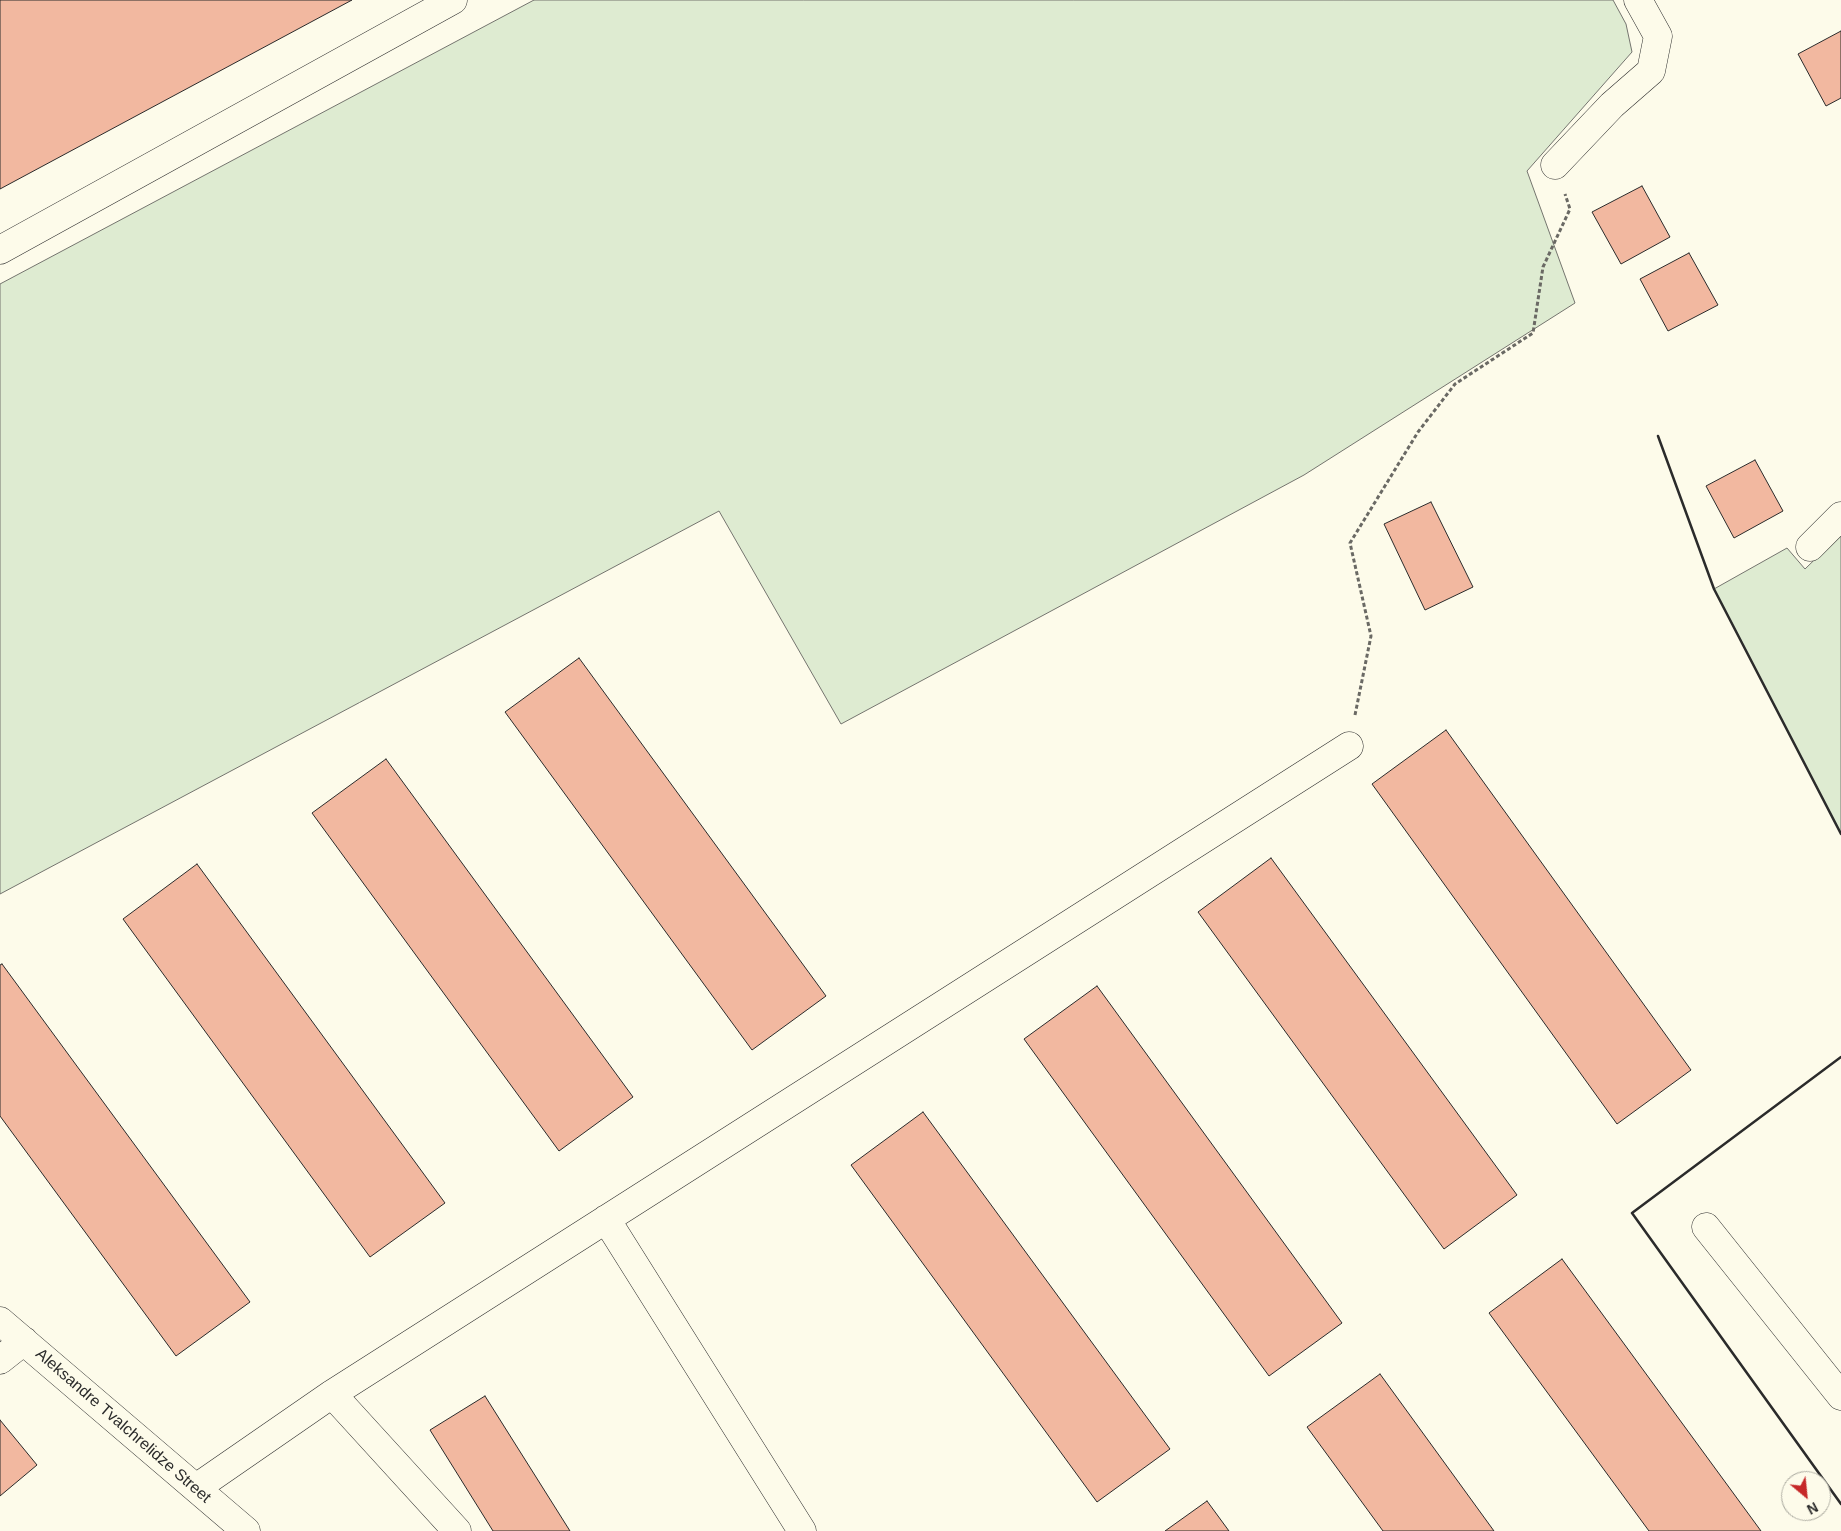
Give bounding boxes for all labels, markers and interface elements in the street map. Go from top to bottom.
street label: Aleksandre Tvalchrelidze Street [31,1345,215,1507]
north arrow [1781,1471,1831,1521]
text: N [1804,1499,1821,1518]

